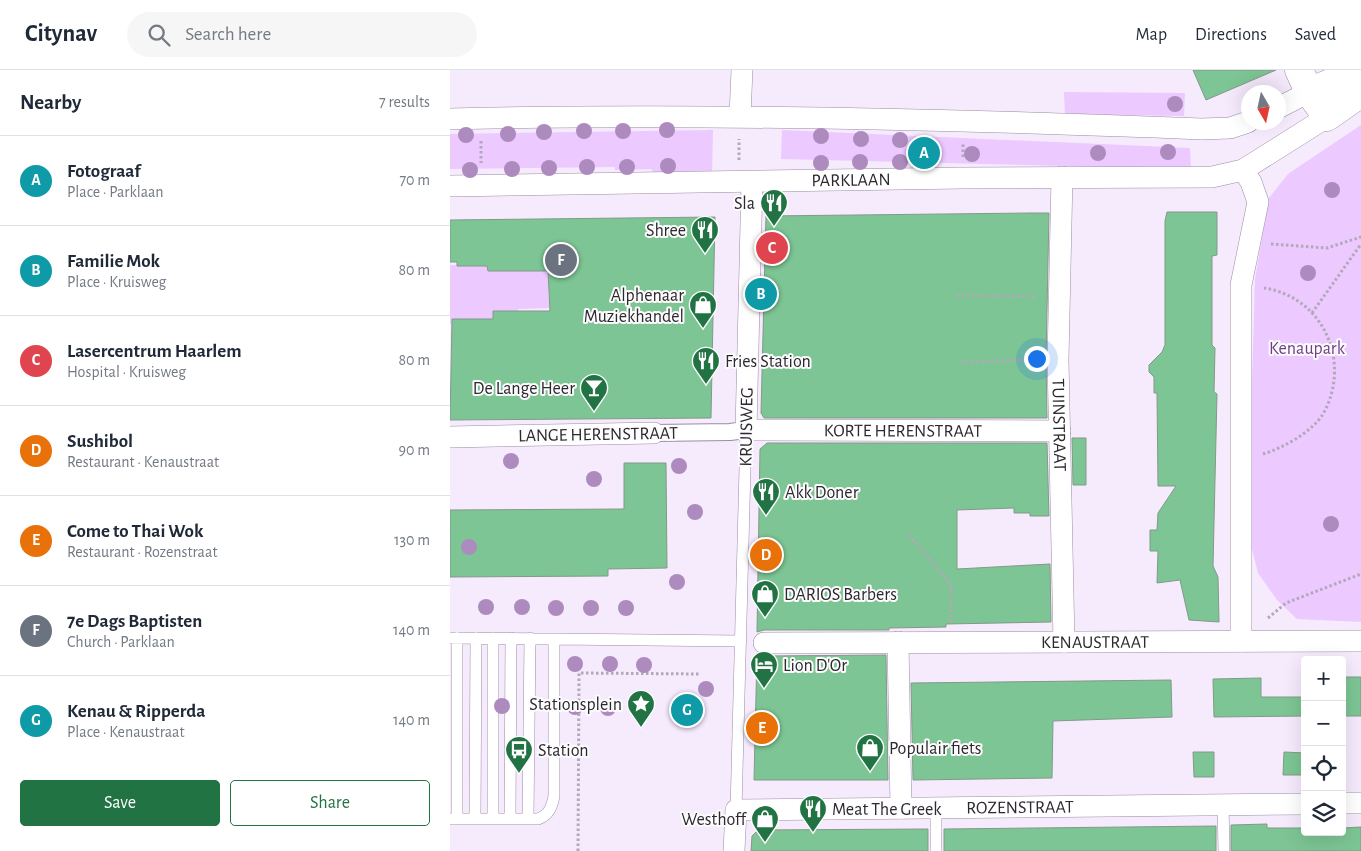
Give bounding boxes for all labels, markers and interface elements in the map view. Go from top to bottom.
search box [127,12,477,57]
icon: search [145,21,173,49]
text: Citynav [25,22,97,46]
text: Search here [185,25,271,44]
text: Map [1136,26,1167,44]
text: Directions [1195,26,1267,44]
text: Saved [1295,26,1336,44]
north arrow [1241,85,1286,130]
text: Nearby [20,92,81,113]
text: 7 results [379,94,430,110]
pin: A [908,134,940,172]
text: Fotograaf [67,162,141,181]
street label: PARKLAAN [811,171,891,190]
text: A [31,172,41,188]
text: 70 m [399,172,430,188]
text: Place · Parklaan [67,184,164,200]
restaurant icon: Sla [759,188,789,227]
place label: Sla [734,195,755,213]
restaurant icon: Shree [690,215,720,254]
place label: Shree [646,222,686,240]
pin: C [756,229,788,267]
pin: F [545,241,577,279]
text: Familie Mok [67,252,160,271]
text: B [31,262,41,278]
text: 80 m [399,262,430,278]
text: Place · Kruisweg [67,274,166,290]
pin: B [745,275,777,313]
place label: Alphenaar Muziekhandel [584,287,684,326]
shop icon: Alphenaar Muziekhandel [688,290,718,329]
park label: Kenaupark [1269,340,1346,358]
text: Lasercentrum Haarlem [67,342,242,361]
restaurant icon: Fries Station [691,346,721,385]
your location [1024,346,1050,372]
text: C [32,352,40,368]
text: 80 m [399,352,430,368]
place label: Fries Station [725,353,811,371]
text: Hospital · Kruisweg [67,364,186,380]
bar icon: De Lange Heer [579,373,609,412]
street label: TUINSTRAAT [1048,378,1068,472]
place label: De Lange Heer [473,380,575,398]
street label: KRUISWEG [737,387,757,467]
street label: KORTE HERENSTRAAT [824,422,982,441]
street label: LANGE HERENSTRAAT [518,425,678,445]
text: Sushibol [67,432,133,451]
text: D [31,442,41,458]
text: 90 m [399,442,430,458]
text: Restaurant · Kenaustraat [67,454,219,470]
restaurant icon: Akk Doner [751,477,781,516]
place label: Akk Doner [785,484,859,502]
text: Come to Thai Wok [67,522,203,541]
text: E [32,532,40,548]
text: 130 m [394,532,430,548]
pin: D [750,536,782,574]
text: Restaurant · Rozenstraat [67,544,218,560]
shop icon: DARIOS Barbers [750,579,780,618]
place label: DARIOS Barbers [784,586,897,604]
text: 7e Dags Baptisten [67,612,202,631]
text: F [32,622,40,638]
text: 140 m [393,622,430,638]
text: Church · Parklaan [67,634,175,650]
street label: KENAUSTRAAT [1041,634,1149,652]
hotel icon: Lion D'Or [749,650,779,689]
map controls [1301,656,1346,836]
button: + [1301,656,1346,701]
place label: Lion D'Or [783,657,847,675]
place icon: Stationsplein [626,689,656,728]
pin: G [671,691,703,729]
place label: Stationsplein [529,696,622,714]
button: − [1301,701,1346,746]
text: Kenau & Ripperda [67,702,206,721]
pin: E [746,709,778,747]
text: G [31,712,41,728]
text: 140 m [393,712,430,728]
text: Place · Kenaustraat [67,724,185,740]
shop icon: Populair fiets [855,733,885,772]
bus stop icon: Station [504,735,534,774]
place label: Populair fiets [889,740,981,758]
place label: Station [538,742,589,760]
button: locate [1301,746,1346,791]
button: Save [20,780,220,826]
button: Share [230,780,430,826]
button: layers [1301,791,1346,836]
restaurant icon: Meat The Greek [798,794,828,833]
street label: ROZENSTRAAT [966,798,1074,818]
place label: Meat The Greek [832,801,942,819]
shop icon: Westhoff [750,804,780,843]
place label: Westhoff [681,811,748,829]

